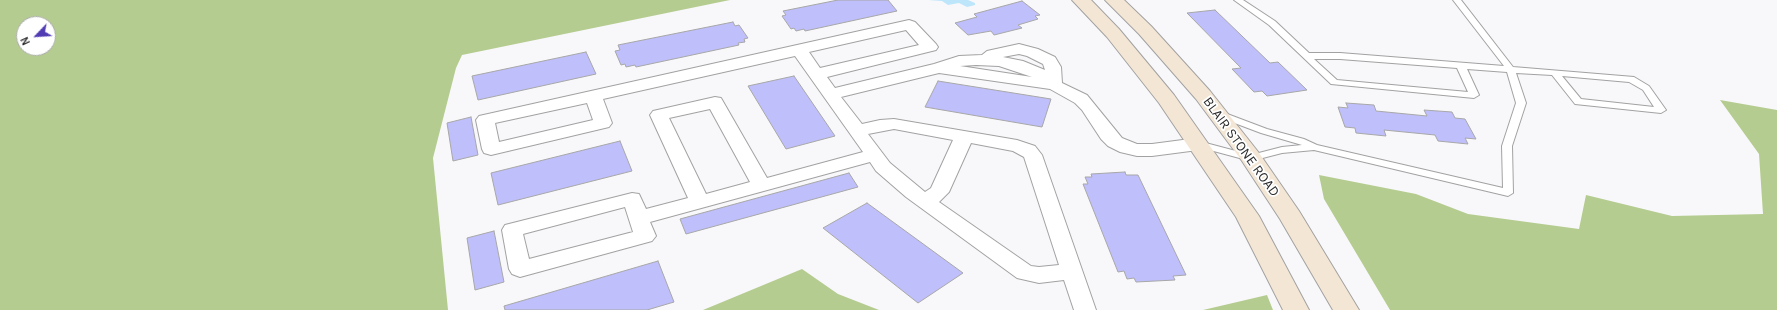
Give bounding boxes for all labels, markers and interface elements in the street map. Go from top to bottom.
north arrow [16,16,56,56]
text: N [18,35,33,47]
street label: BLAIR STONE ROAD [1199,94,1283,200]

